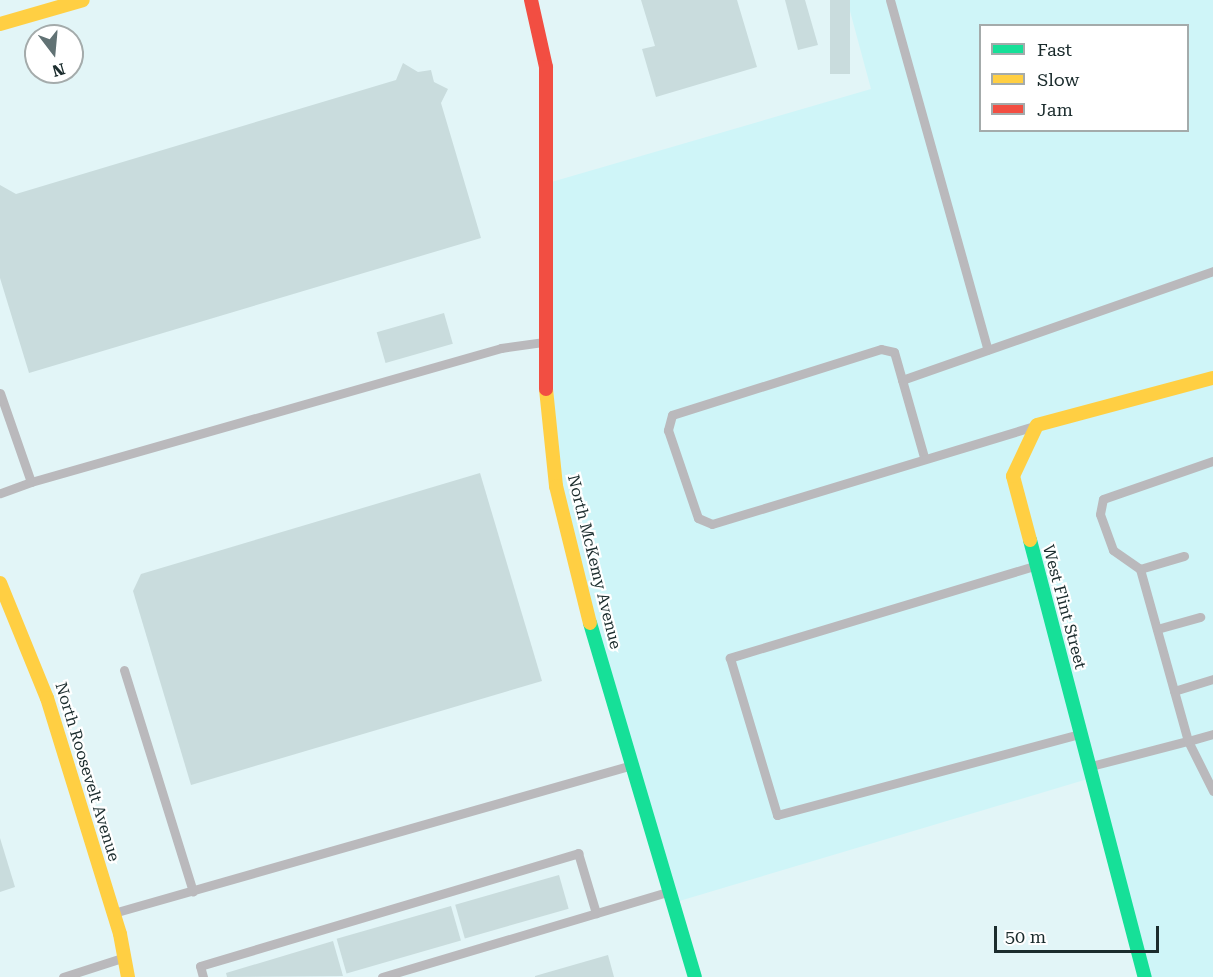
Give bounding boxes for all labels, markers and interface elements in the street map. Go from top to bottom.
north arrow [24,24,84,84]
legend [979,24,1189,132]
text: Fast [1037,39,1072,60]
text: N [50,59,67,81]
text: Slow [1037,69,1079,90]
text: Jam [1037,99,1073,120]
street label: North McKemy Avenue [563,473,625,651]
street label: West Flint Street [1038,543,1090,671]
street label: North Roosevelt Avenue [51,680,123,864]
scale bar [997,914,1162,952]
text: 50 m [1005,926,1046,947]

